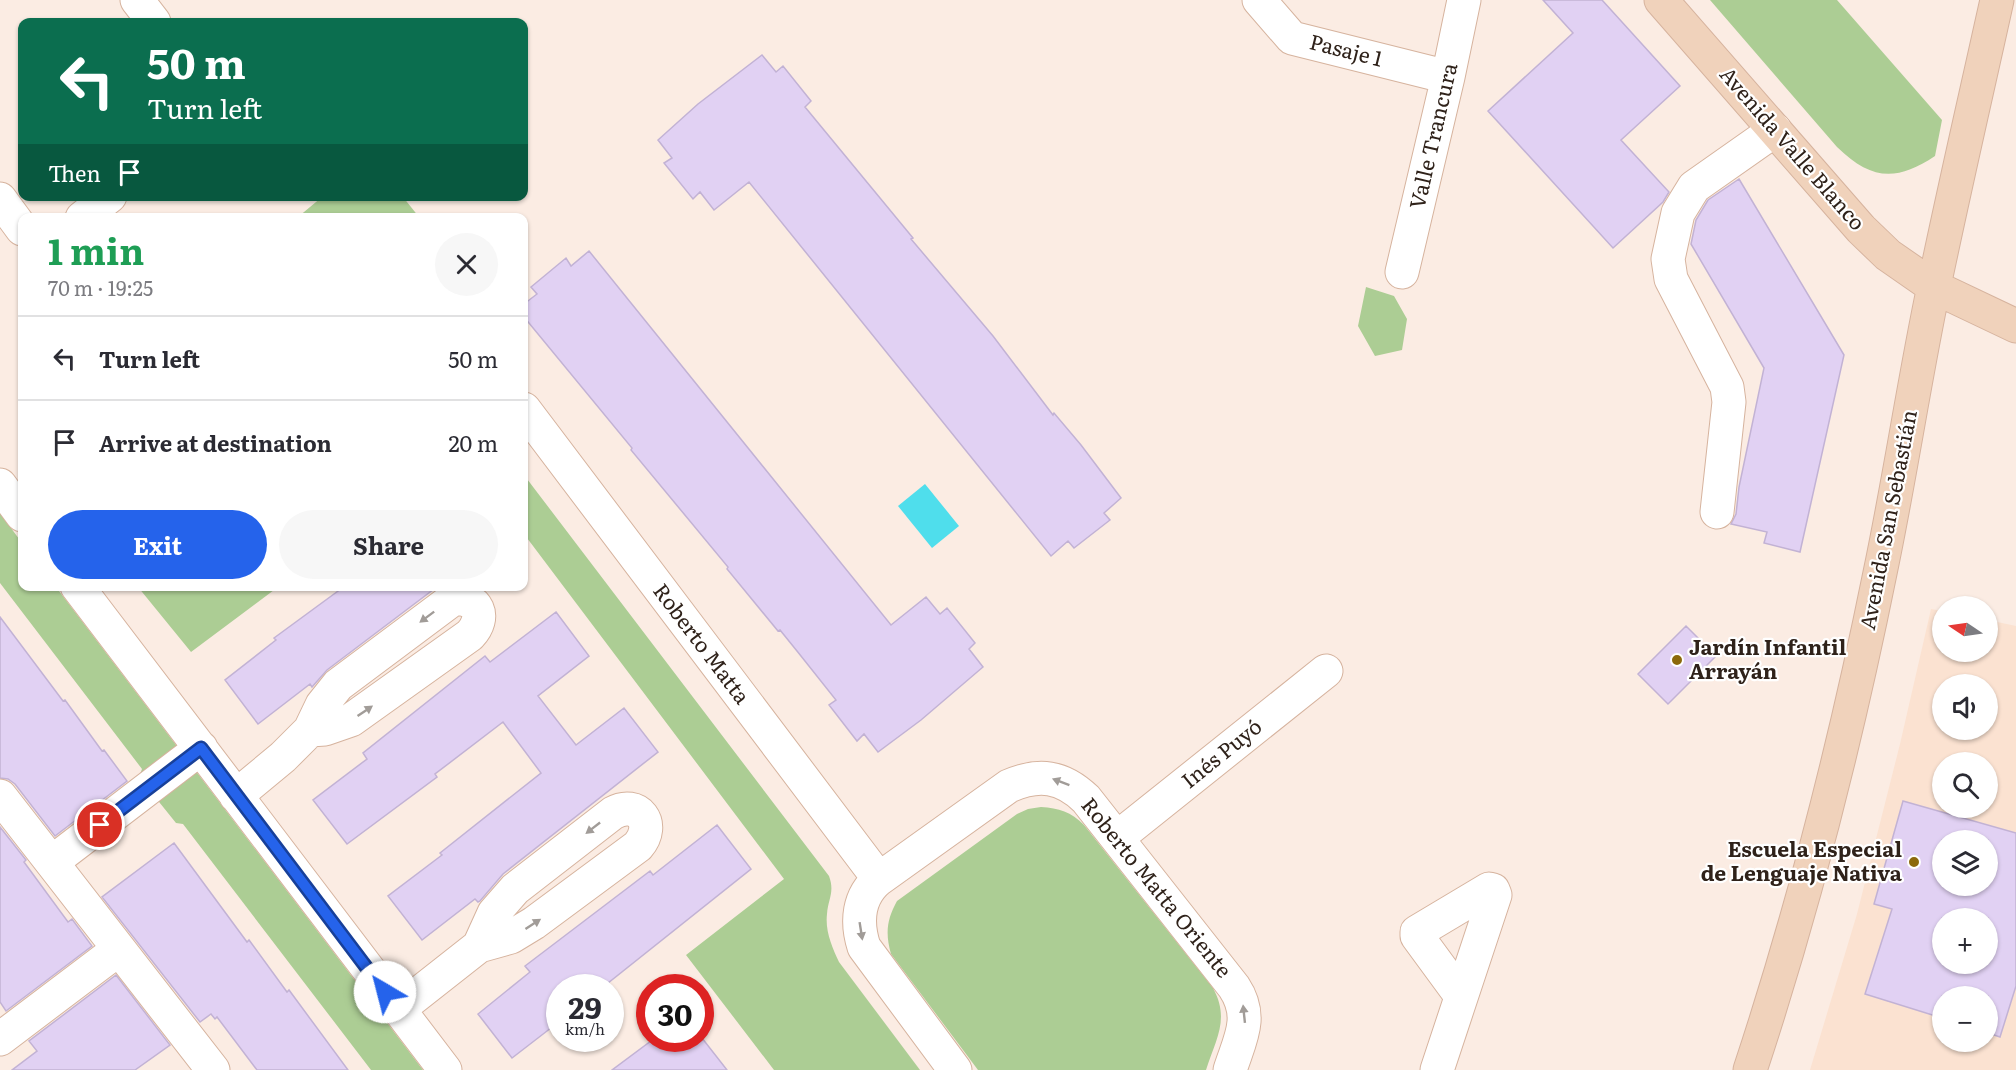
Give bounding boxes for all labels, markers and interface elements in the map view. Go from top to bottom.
street label: Pasaje 1 [1307,25,1387,73]
text: 50 m [147,30,246,92]
icon: left [48,42,126,120]
street label: Valle Trancura [1400,59,1464,212]
street label: Avenida Valle Blanco [1714,59,1874,236]
text: Turn left [147,87,262,127]
text: Then [48,156,101,189]
icon: arrive [113,156,146,189]
text: 1 min [48,223,144,276]
button: close [435,233,498,296]
text: 70 m · 19:25 [48,272,153,302]
icon: left [48,342,81,375]
text: Turn left [99,342,200,375]
text: 50 m [448,342,498,375]
street label: Avenida San Sebastián [1850,407,1923,632]
icon: arrive [48,426,81,459]
text: Arrive at destination [99,426,332,459]
text: 20 m [448,426,498,459]
button: Exit [48,510,267,579]
button: Share [279,510,498,579]
street label: Roberto Matta [647,576,759,710]
north arrow [1932,596,1998,662]
map controls [1932,596,1998,1052]
one-way arrow [419,611,435,624]
place label: Jardín Infantil Arrayán [1689,630,1847,685]
marker: Jardín Infantil Arrayán [1670,653,1684,667]
button: sound [1932,674,1998,740]
one-way arrow [356,705,372,717]
street label: Inés Puyó [1173,710,1267,794]
button: search [1932,752,1998,818]
one-way arrow [1051,777,1069,787]
street label: Roberto Matta Oriente [1075,790,1241,983]
pin [74,799,125,850]
icon: arrive [83,808,116,841]
one-way arrow [586,821,601,833]
button: layers [1932,830,1998,896]
place label: Escuela Especial de Lenguaje Nativa [1701,832,1903,887]
marker: Escuela Especial de Lenguaje Nativa [1907,855,1921,869]
button: + [1932,908,1998,974]
one-way arrow [524,918,541,929]
one-way arrow [856,922,865,941]
position arrow [353,960,417,1024]
speed limit sign: 30 [636,974,714,1052]
text: 29 [568,984,602,1028]
button: − [1932,986,1998,1052]
one-way arrow [1239,1004,1249,1023]
text: km/h [565,1017,605,1040]

